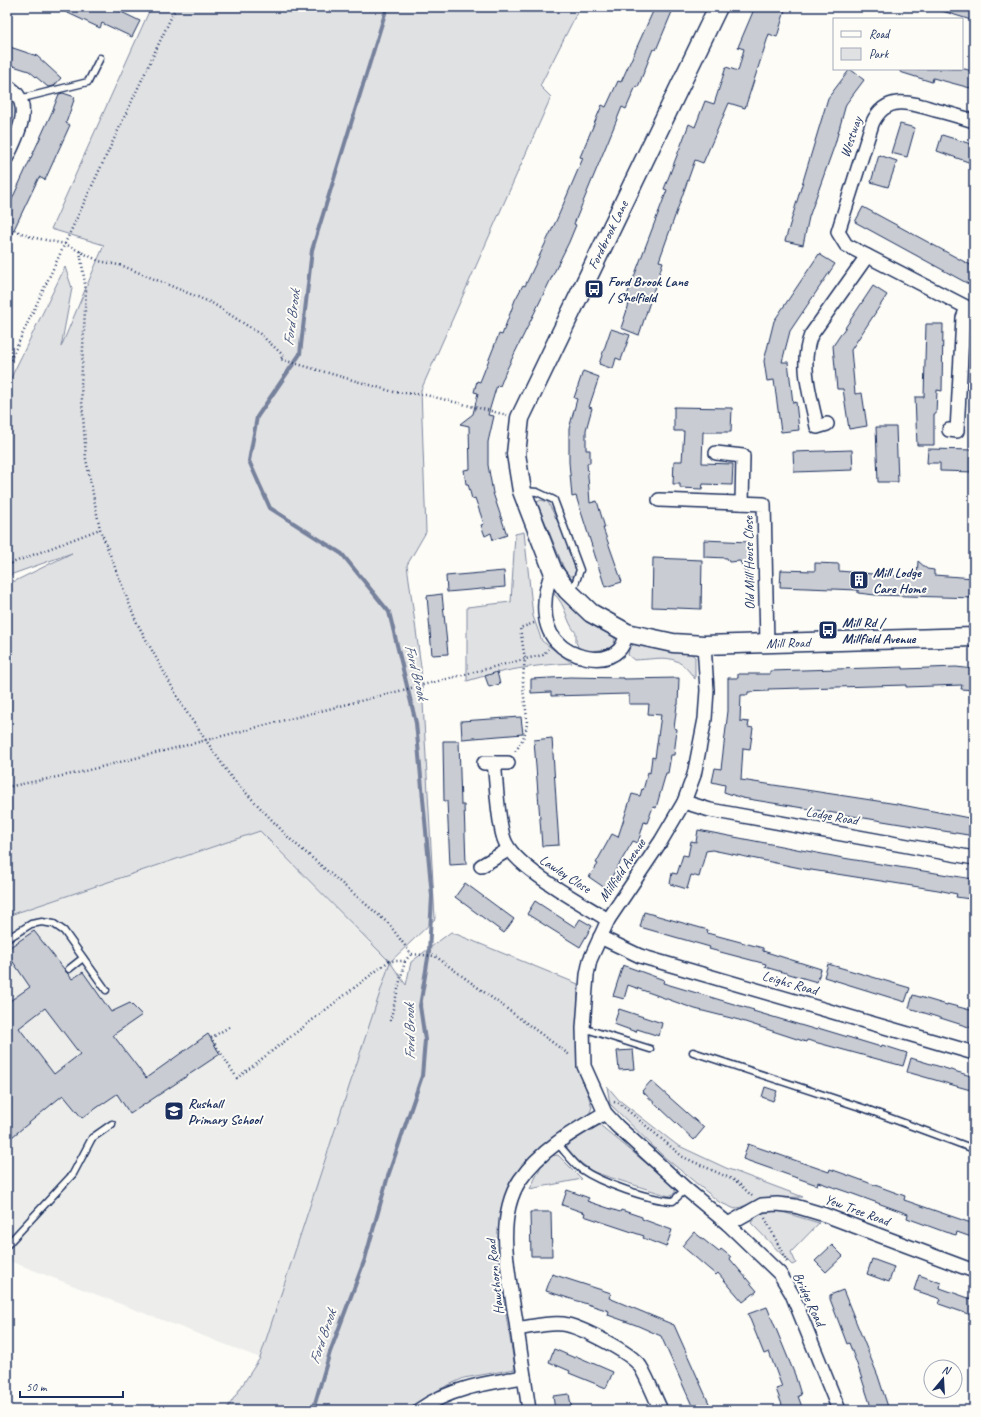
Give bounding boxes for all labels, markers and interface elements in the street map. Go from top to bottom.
legend [833,18,963,70]
text: Road [869,26,891,42]
text: Park [869,46,890,62]
street label: Westway [836,113,866,160]
street label: Fordbrook Lane [584,197,632,272]
place label: Ford Brook Lane / Shelfield [608,273,689,306]
bus stop icon: Ford Brook Lane / Shelfield [583,278,605,300]
water label: Ford Brook [279,287,305,347]
street label: Old Mill House Close [740,515,758,610]
place label: Mill Lodge Care Home [873,564,927,597]
building icon: Mill Lodge Care Home [848,569,870,591]
place label: Mill Rd / Millfield Avenue [842,614,917,647]
bus stop icon: Mill Rd / Millfield Avenue [817,619,839,641]
street label: Mill Road [766,633,813,652]
water label: Ford Brook [400,643,433,704]
street label: Lodge Road [804,803,862,829]
street label: Millfield Avenue [595,834,650,905]
street label: Lawley Close [536,851,595,898]
street label: Leighs Road [760,967,822,1000]
water label: Ford Brook [400,1001,420,1060]
place label: Rushall Primary School [188,1095,265,1128]
school or university icon: Rushall Primary School [163,1100,185,1122]
street label: Yew Tree Road [822,1190,894,1230]
street label: Hawthorn Road [482,1236,507,1316]
street label: Bridge Road [789,1269,830,1331]
water label: Ford Brook [305,1305,342,1367]
north arrow [923,1359,963,1399]
text: N [941,1362,954,1378]
scale bar [20,1373,123,1399]
text: 50 m [26,1379,48,1395]

